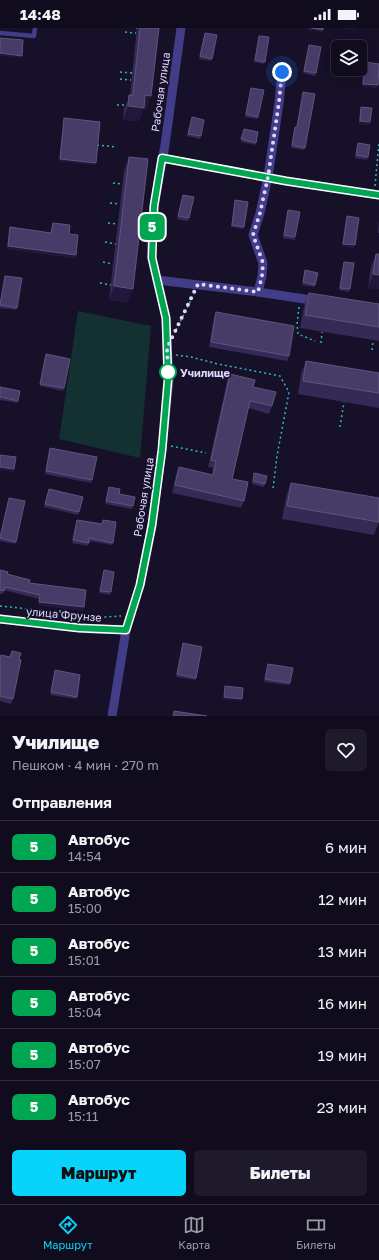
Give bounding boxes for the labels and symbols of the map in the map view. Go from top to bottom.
street label: Рабочая улица [148,51,172,133]
your location [272,62,292,82]
line badge: 5 [139,214,165,240]
marker: Училище [159,363,177,381]
place label: Училище [180,366,231,379]
street label: Рабочая улица [130,456,156,538]
street label: улица Фрунзе [26,604,102,624]

